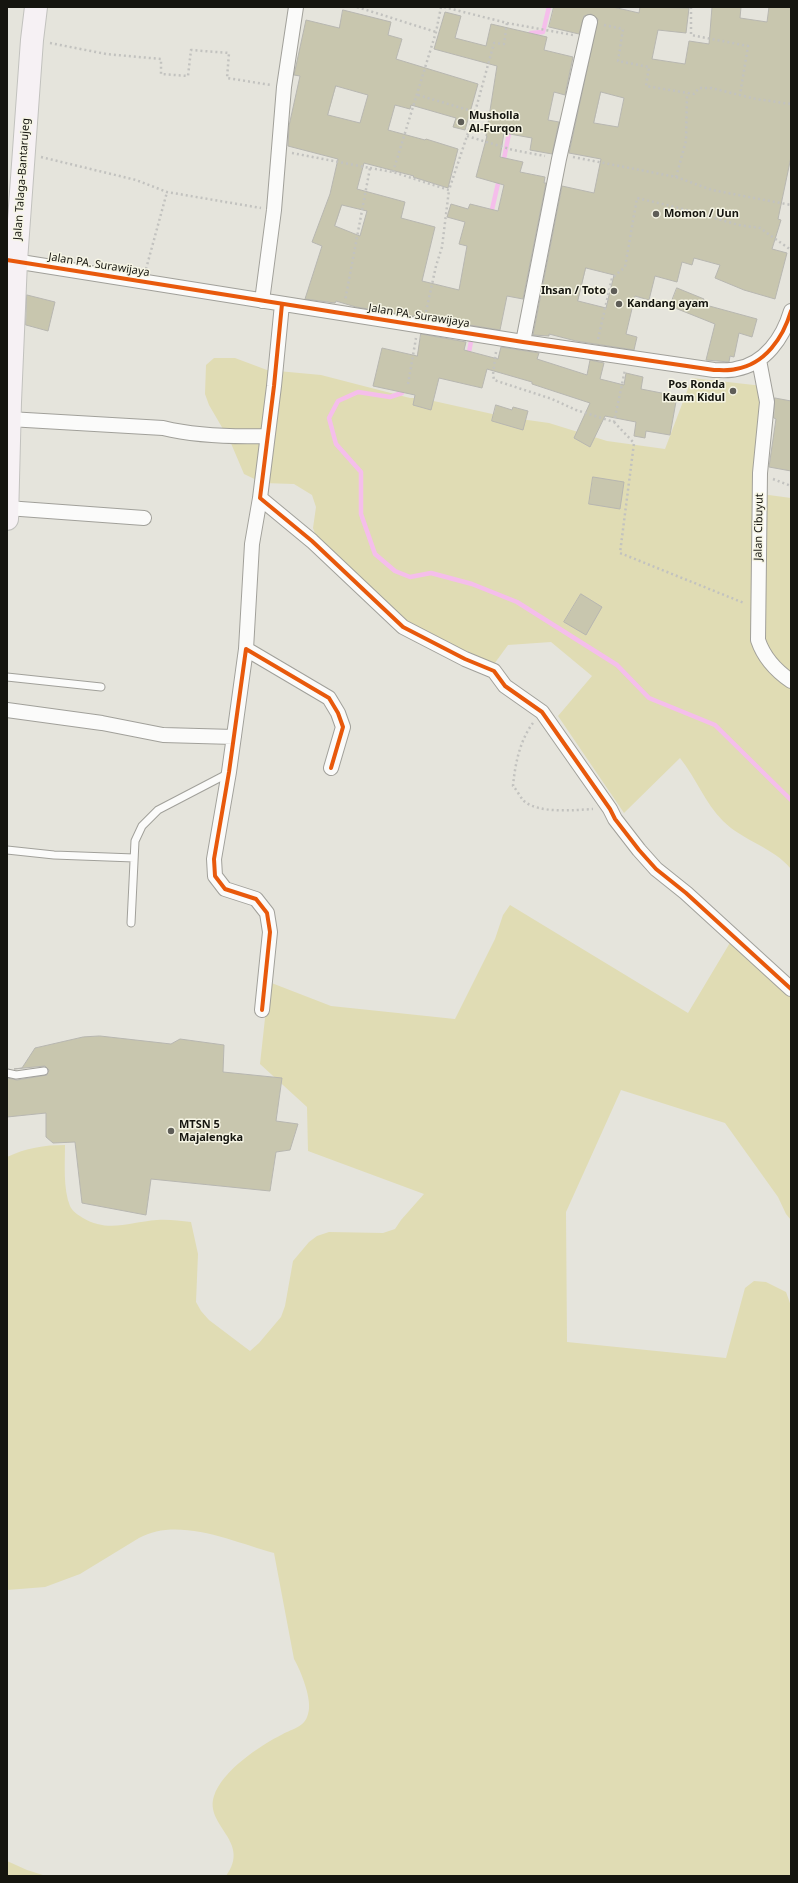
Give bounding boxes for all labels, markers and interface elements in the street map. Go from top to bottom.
place label: Musholla Al-Furqon [469,109,522,135]
marker: Musholla Al-Furqon [456,117,466,127]
street label: Jalan Talaga-Bantarujeg [11,118,33,240]
place label: Momon / Uun [664,207,739,221]
marker: Momon / Uun [651,209,661,219]
street label: Jalan PA. Surawijaya [47,250,151,280]
place label: Ihsan / Toto [541,284,606,298]
marker: Ihsan / Toto [609,286,619,296]
place label: Kandang ayam [627,297,709,311]
marker: Kandang ayam [614,299,624,309]
street label: Jalan PA. Surawijaya [367,301,471,331]
place label: Pos Ronda Kaum Kidul [662,378,725,404]
marker: Pos Ronda Kaum Kidul [728,386,738,396]
street label: Jalan Cibuyut [752,493,766,561]
place label: MTSN 5 Majalengka [179,1118,243,1144]
marker: MTSN 5 Majalengka [166,1126,176,1136]

